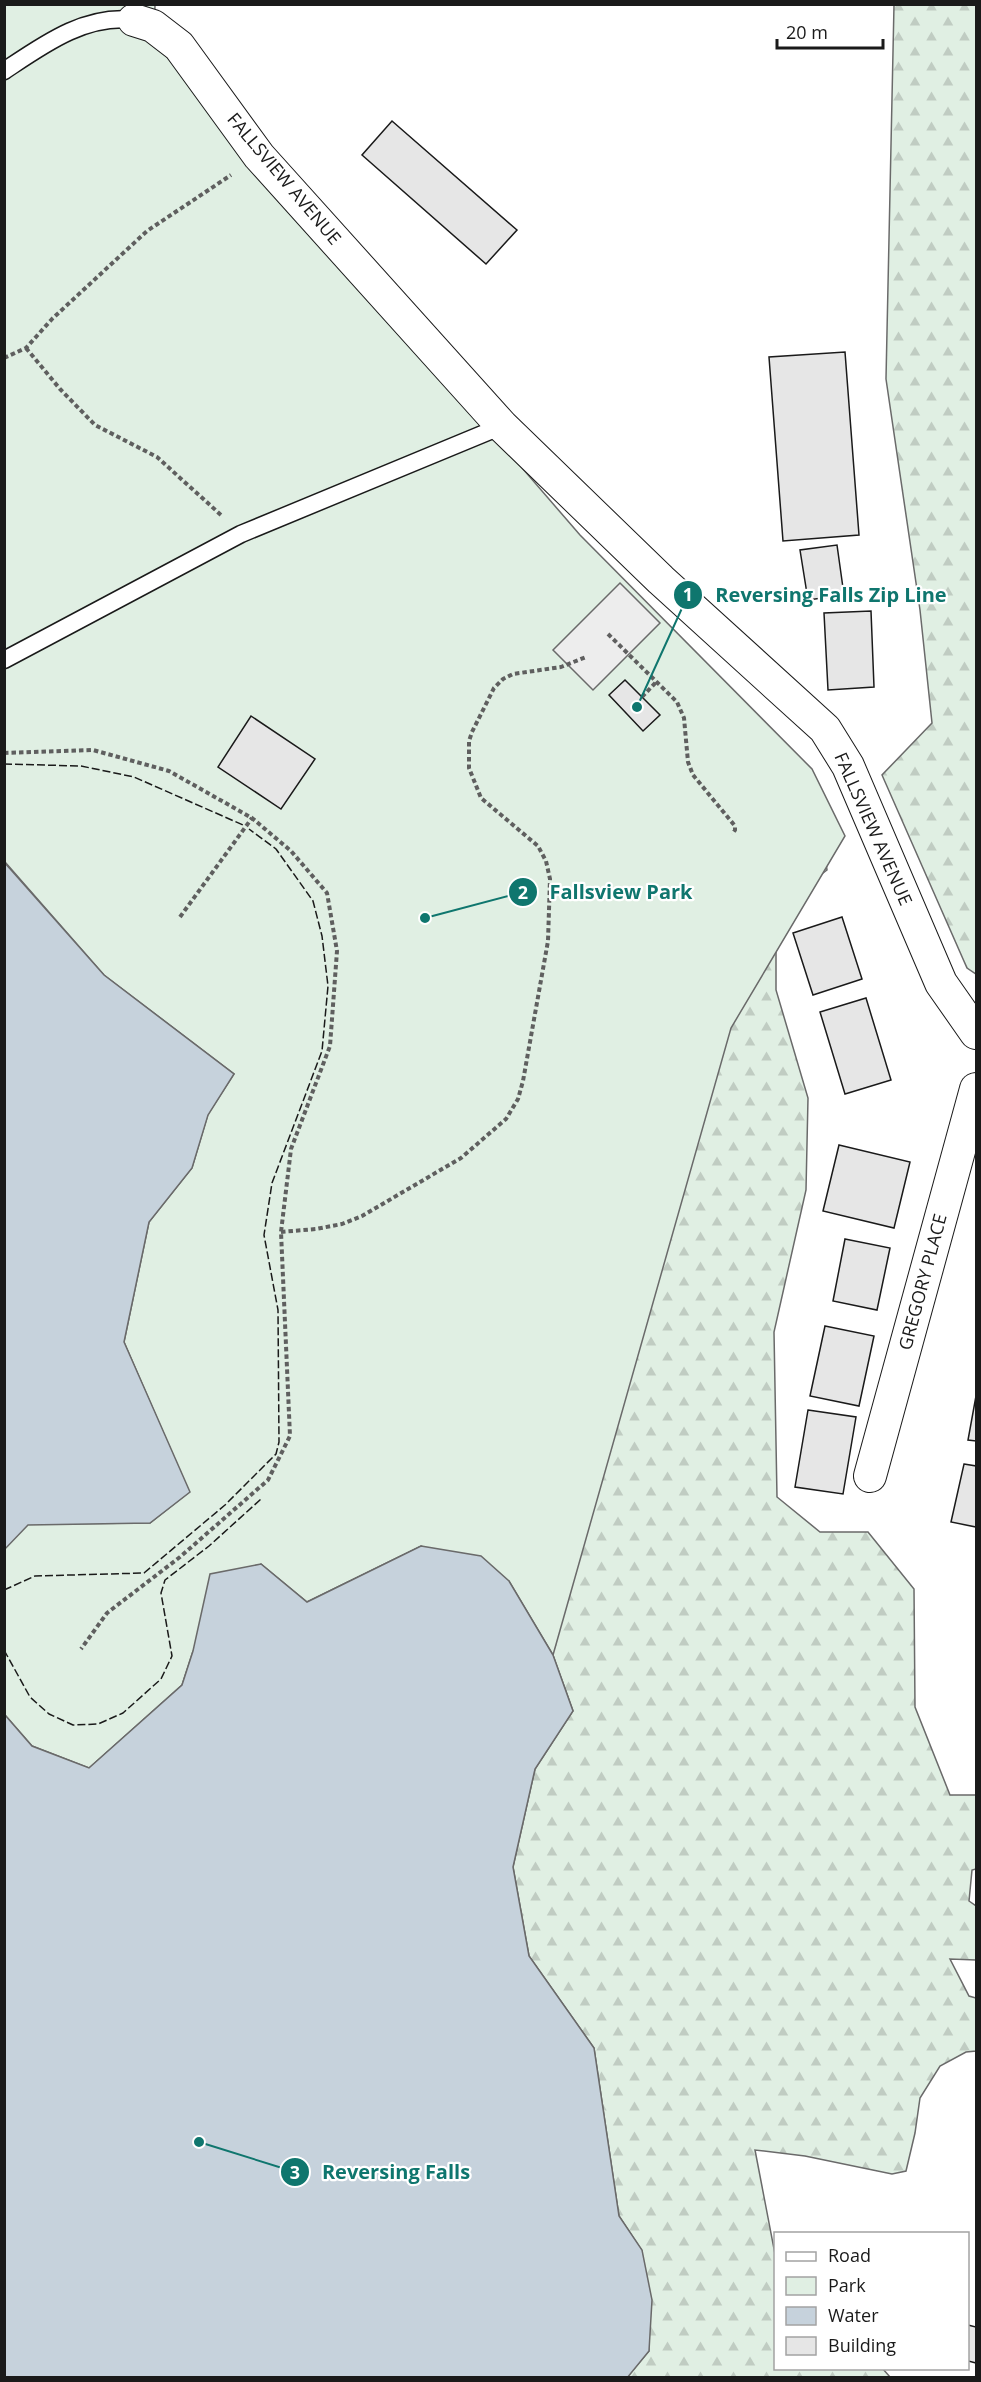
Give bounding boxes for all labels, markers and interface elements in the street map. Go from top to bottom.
scale bar [777,12,884,50]
text: 20 m [786,20,828,44]
street label: FALLSVIEW AVENUE [222,107,347,249]
callout: Reversing Falls Zip Line [673,576,958,614]
text: Reversing Falls Zip Line [715,581,947,608]
text: 1 [683,582,693,606]
street label: FALLSVIEW AVENUE [829,748,918,909]
callout: Fallsview Park [508,873,704,911]
text: Fallsview Park [550,878,693,905]
text: 2 [518,880,528,904]
street label: GREGORY PLACE [892,1211,952,1353]
callout: Reversing Falls [280,2153,482,2191]
text: Reversing Falls [322,2158,470,2185]
text: 3 [290,2160,300,2184]
legend [774,2232,969,2370]
text: Road [828,2243,871,2267]
text: Park [828,2273,866,2297]
text: Water [828,2303,879,2327]
text: Building [828,2333,896,2357]

